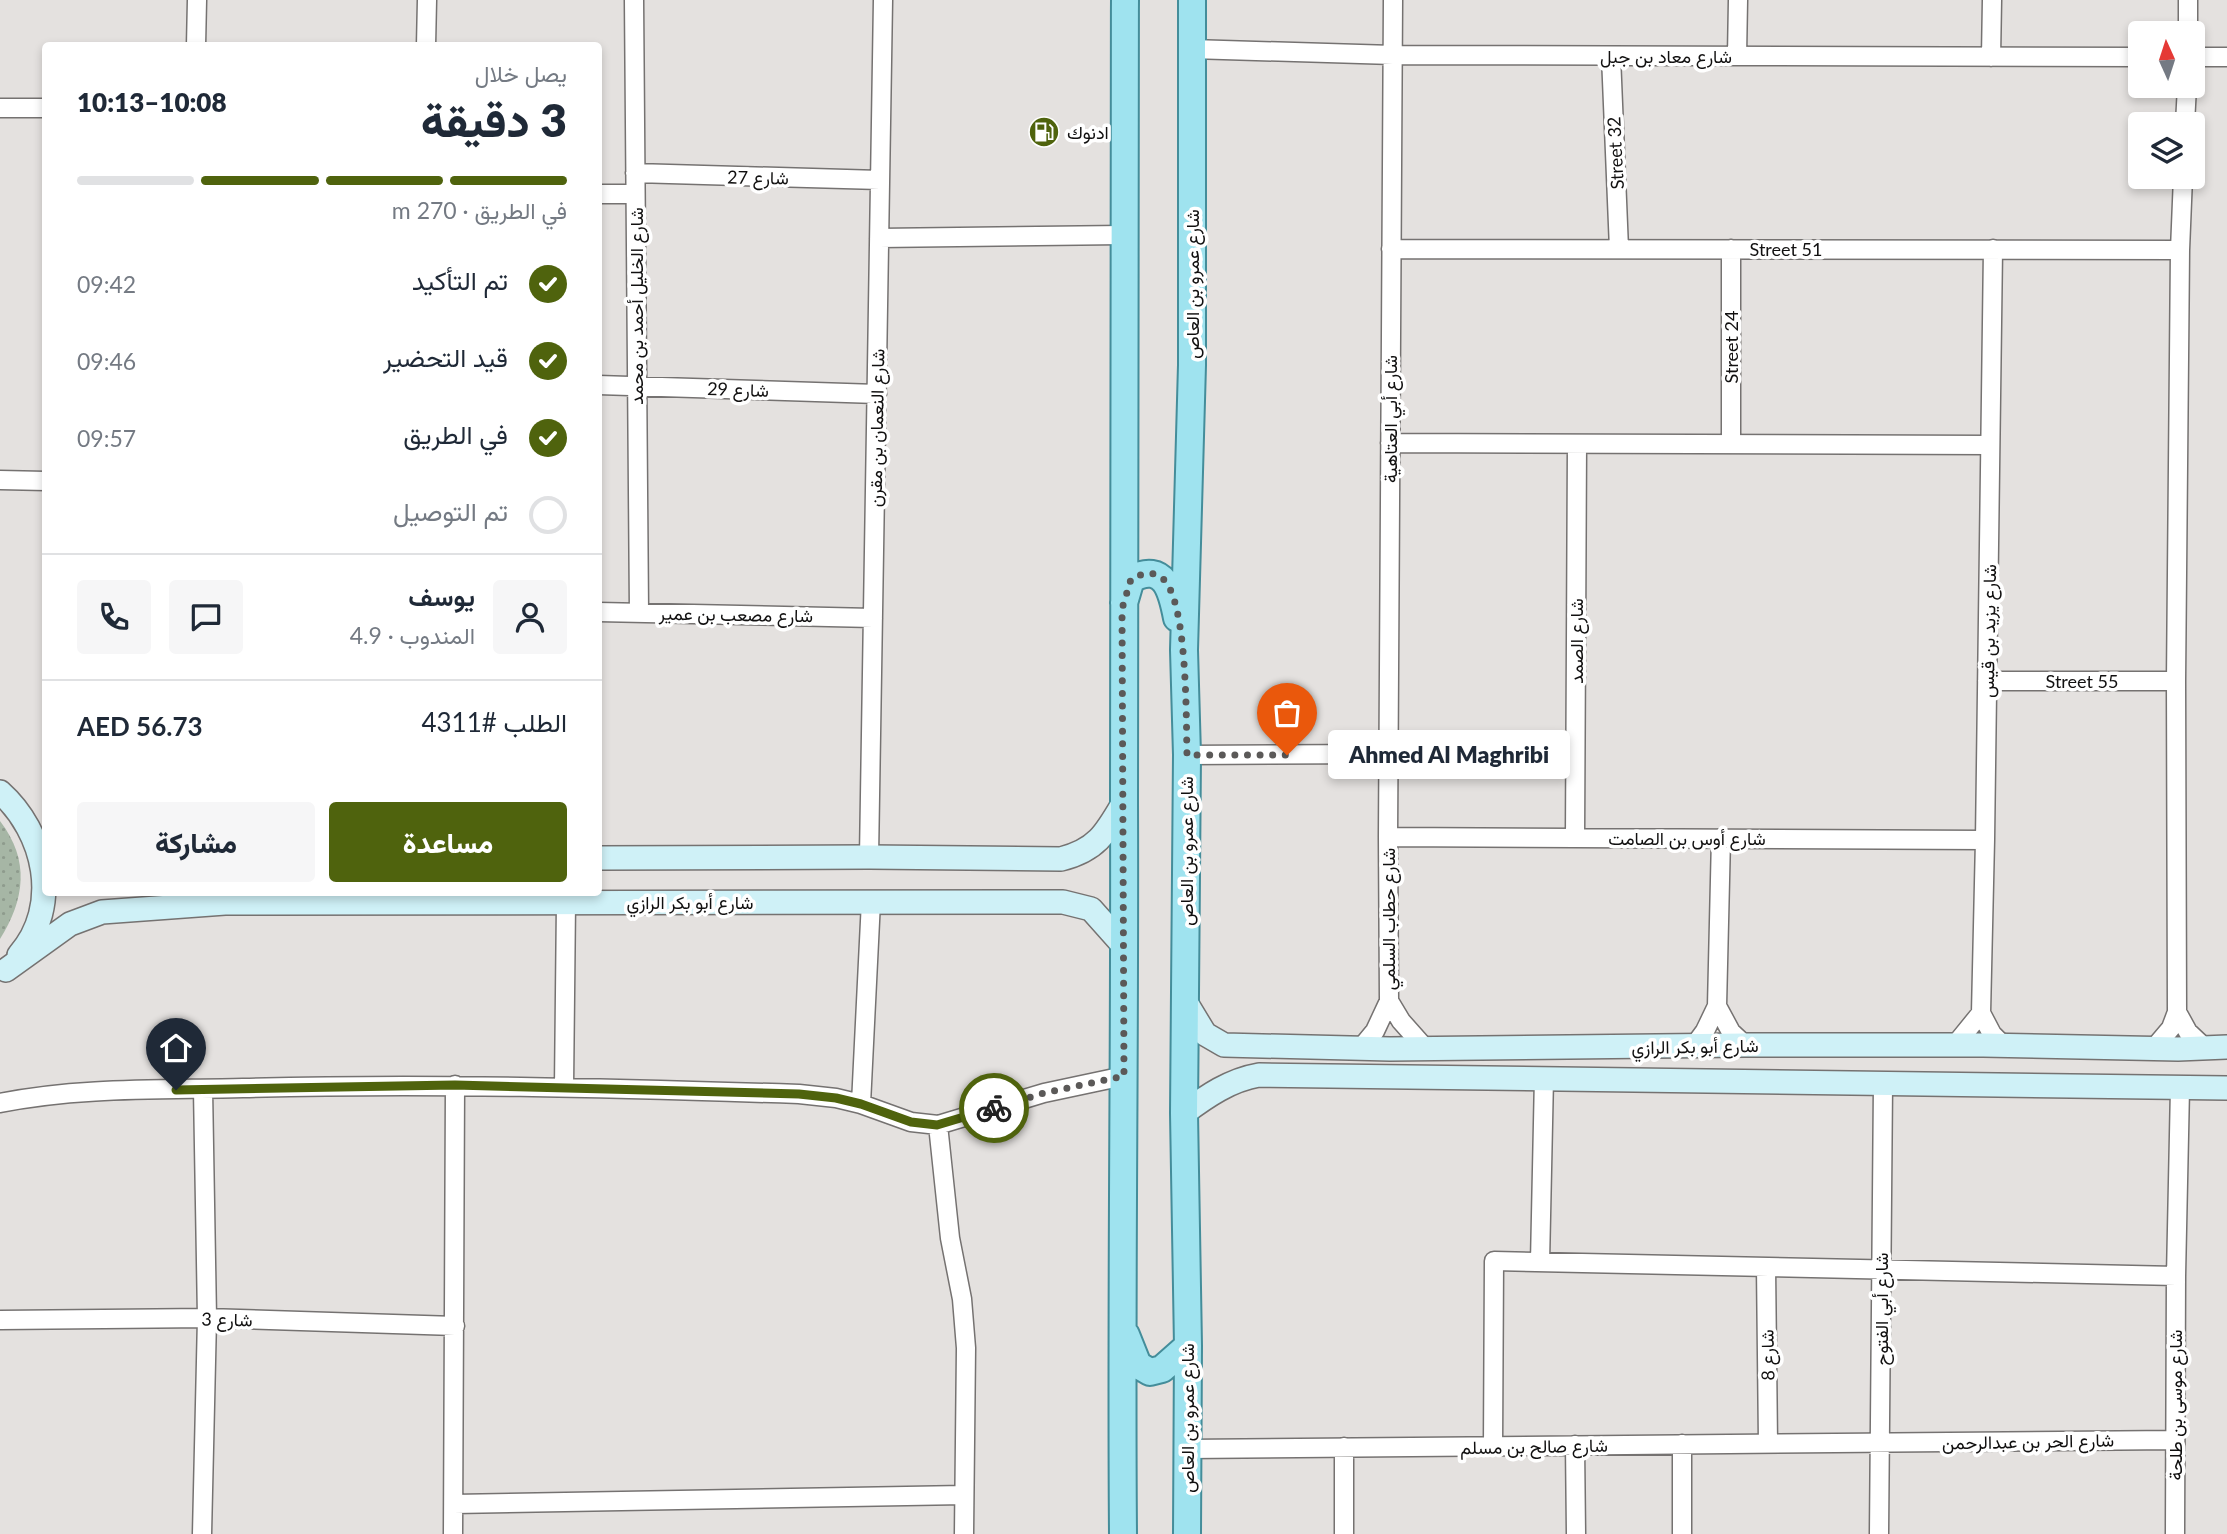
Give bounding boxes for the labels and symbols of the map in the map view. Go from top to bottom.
north arrow [2128,21,2205,98]
street label: شارع معاد بن جبل [1600,45,1732,69]
fuel station icon: ادنوك [1027,115,1061,149]
street label: Street 32 [1602,116,1628,190]
place label: ادنوك [1067,121,1109,144]
street label: شارع 27 [727,165,789,191]
street label: شارع الخليل أحمد بن محمد [625,207,649,405]
street label: شارع عمرو بن العاص [1181,209,1205,359]
street label: Street 51 [1750,238,1822,260]
street label: Street 24 [1720,311,1742,383]
street label: شارع النعمان بن مقرن [864,349,890,507]
street label: شارع أبي العتاهية [1379,355,1406,483]
street label: شارع 29 [707,377,769,403]
street label: شارع يزيد بن قيس [1976,564,2002,698]
street label: شارع الصمد [1565,598,1589,684]
street label: شارع مصعب بن عمير [658,602,813,628]
street label: Street 55 [2046,670,2118,692]
pin [1257,683,1317,755]
callout: Ahmed Al Maghribi [1329,730,1570,780]
street label: شارع عمرو بن العاص [1175,776,1199,926]
street label: شارع أوس بن الصامت [1608,827,1766,851]
street label: شارع حطاب السلمي [1377,848,1404,990]
street label: شارع أبو بكر الرازي [626,891,754,918]
pin [146,1018,206,1090]
street label: شارع أبو بكر الرازي [1631,1034,1759,1063]
courier [959,1073,1029,1143]
street label: شارع أبي الفتوح [1870,1252,1897,1366]
street label: شارع 3 [201,1308,253,1332]
street label: شارع 8 [1756,1329,1780,1381]
street label: شارع موسى بن طلحة [2164,1330,2188,1480]
street label: شارع عمرو بن العاص [1176,1343,1200,1493]
street label: شارع الحر بن عبدالرحمن [1942,1428,2114,1456]
street label: شارع صالح بن مسلم [1460,1434,1608,1460]

